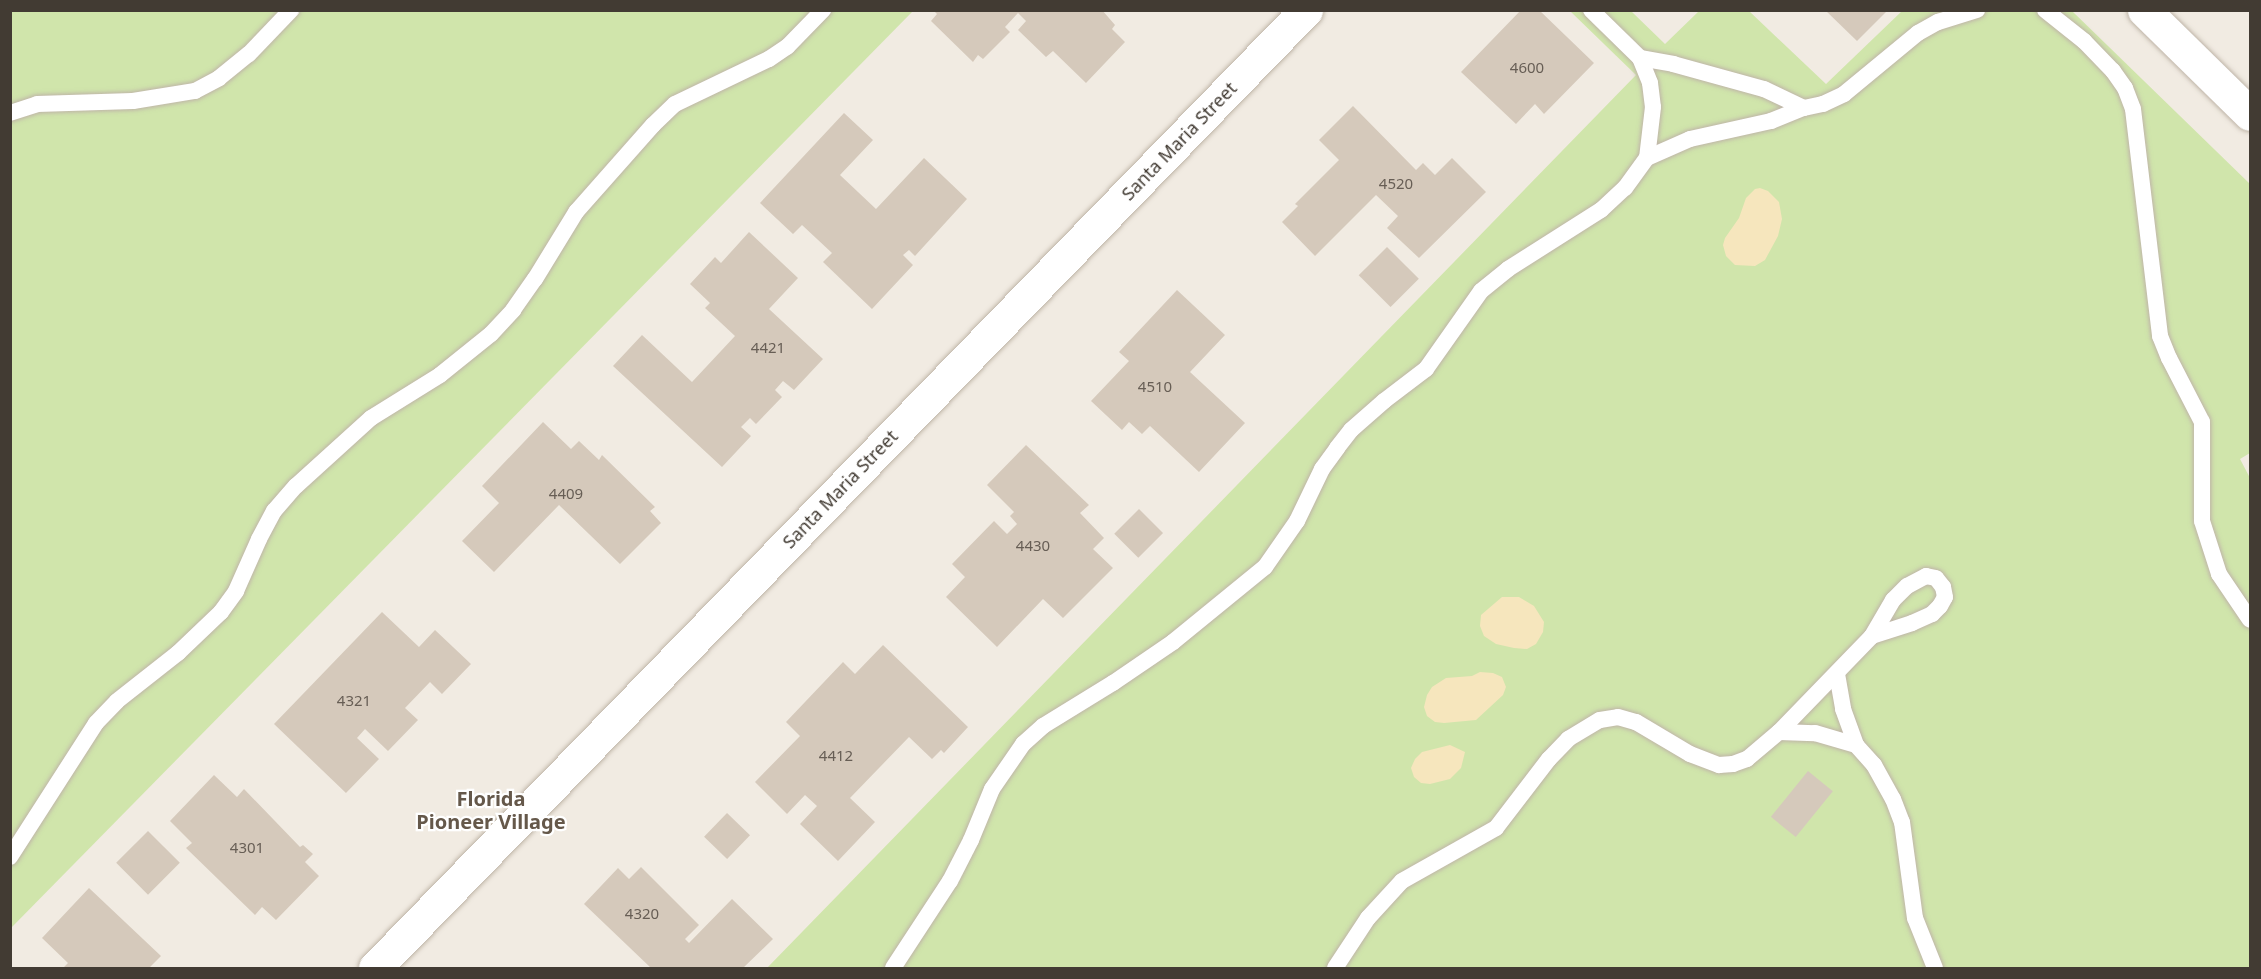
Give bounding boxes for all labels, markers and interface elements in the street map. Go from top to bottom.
house number: 4600 [1510,59,1544,77]
street label: Santa Maria Street [1117,77,1241,205]
house number: 4520 [1379,175,1413,193]
house number: 4421 [751,339,785,357]
house number: 4510 [1138,378,1172,396]
street label: Santa Maria Street [778,425,902,553]
house number: 4409 [549,485,583,503]
house number: 4430 [1016,537,1050,555]
house number: 4321 [337,692,371,710]
house number: 4412 [819,747,853,765]
district label: Florida Pioneer Village [416,787,566,834]
house number: 4301 [230,839,264,857]
house number: 4320 [625,905,659,923]

